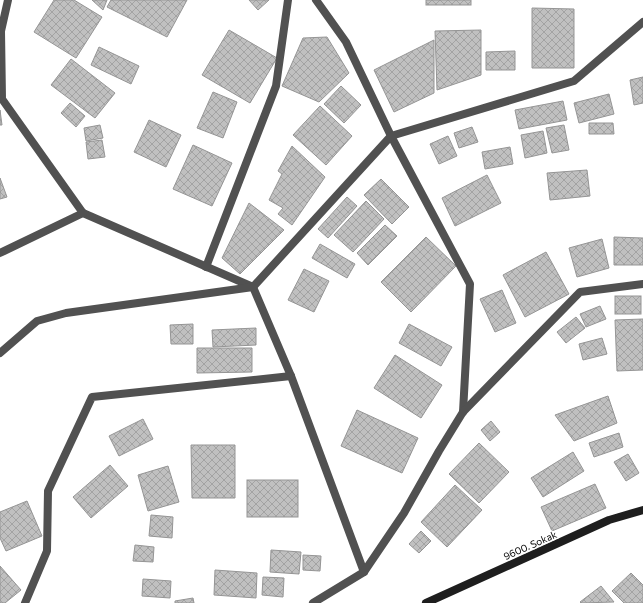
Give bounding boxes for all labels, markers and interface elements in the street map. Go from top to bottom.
street label: 9600. Sokak [501,528,559,562]

